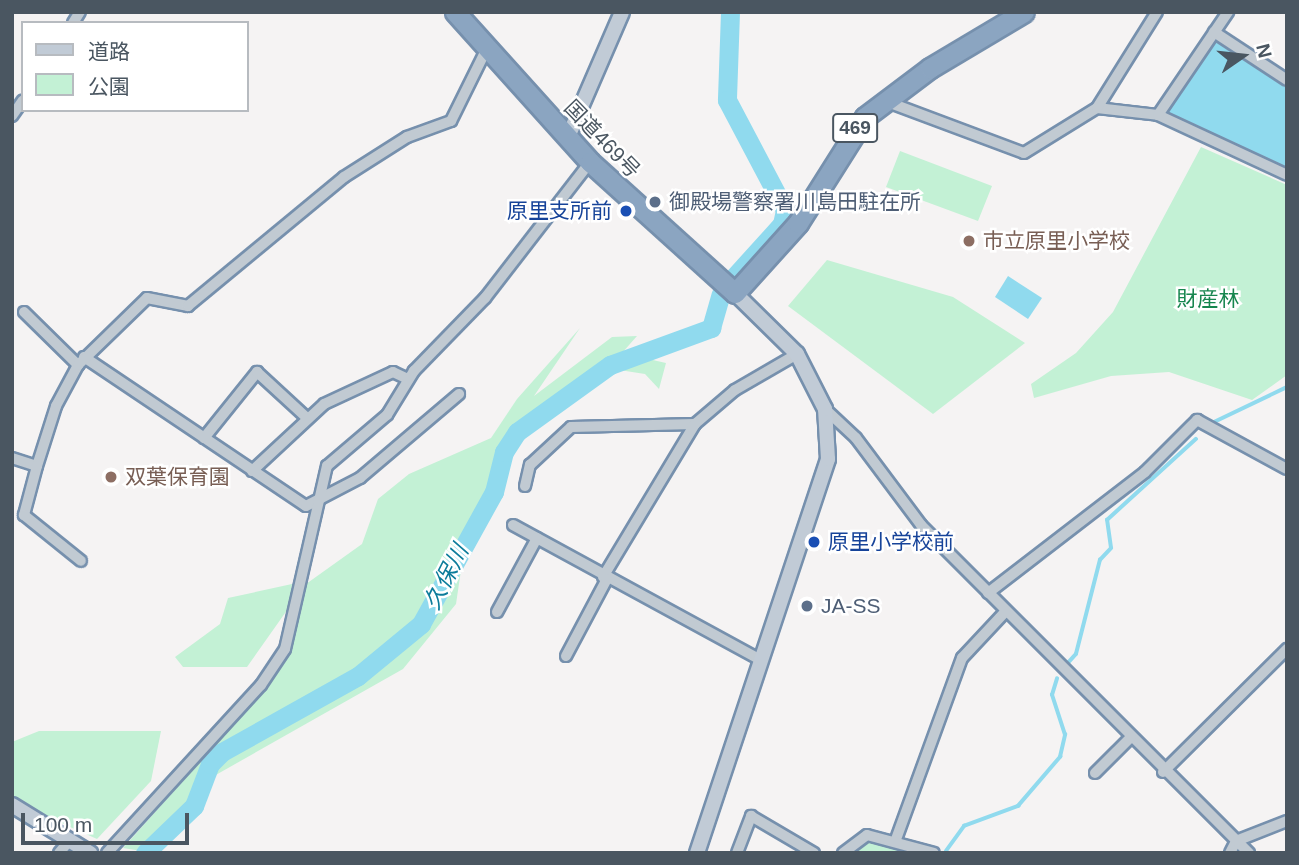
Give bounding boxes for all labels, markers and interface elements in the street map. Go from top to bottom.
legend [21,21,248,112]
north arrow [1208,21,1278,91]
text: 道路 [88,40,130,63]
text: N [1252,42,1276,60]
text: 公園 [88,75,130,98]
street label: 国道469号 [559,95,645,183]
road number: 469 [830,112,880,144]
place label: 御殿場警察署川島田駐在所 [669,189,921,215]
marker: 御殿場警察署川島田駐在所 [647,194,663,210]
place label: 原里支所前 [507,198,612,224]
marker: 原里支所前 [618,203,634,219]
place label: 市立原里小学校 [983,228,1130,254]
marker: 市立原里小学校 [961,233,977,249]
park label: 財産林 [1177,286,1239,312]
place label: 双葉保育園 [125,464,230,490]
marker: 双葉保育園 [103,469,119,485]
place label: 原里小学校前 [828,529,954,555]
marker: 原里小学校前 [806,534,822,550]
water label: 久保川 [418,540,474,614]
place label: JA-SS [821,593,881,619]
marker: JA-SS [799,598,815,614]
scale bar [24,798,192,842]
text: 100 m [34,813,92,836]

